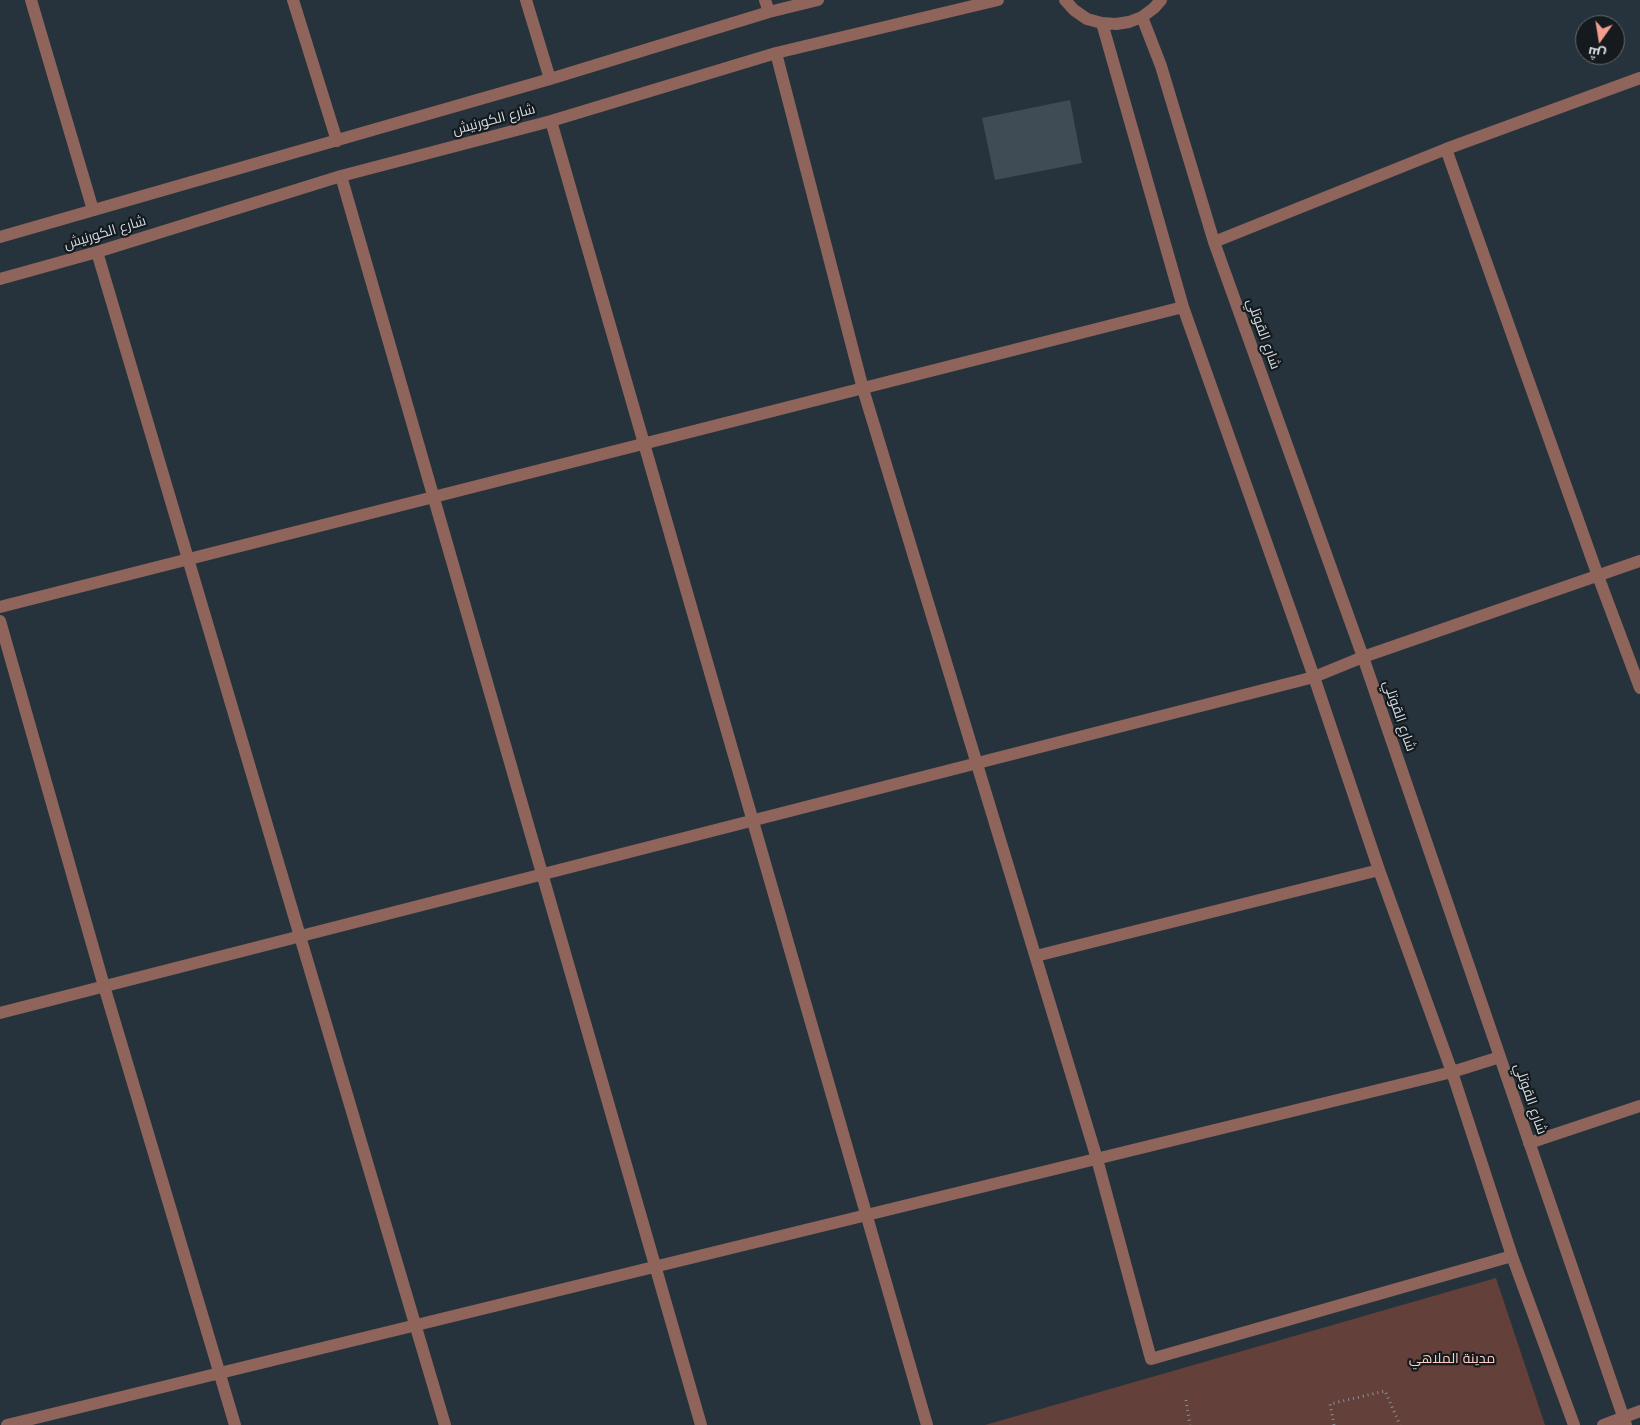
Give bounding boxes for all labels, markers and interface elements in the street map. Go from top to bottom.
north arrow [1575,15,1625,65]
text: ش [1586,44,1607,63]
street label: شارع الكورنيش [451,101,537,139]
street label: شارع الكورنيش [62,213,148,253]
street label: شارع القوتلي [1242,296,1284,372]
street label: شارع القوتلي [1379,678,1419,754]
street label: شارع القوتلي [1510,1061,1550,1137]
park label: مدينة الملاهي [1409,1351,1495,1367]

